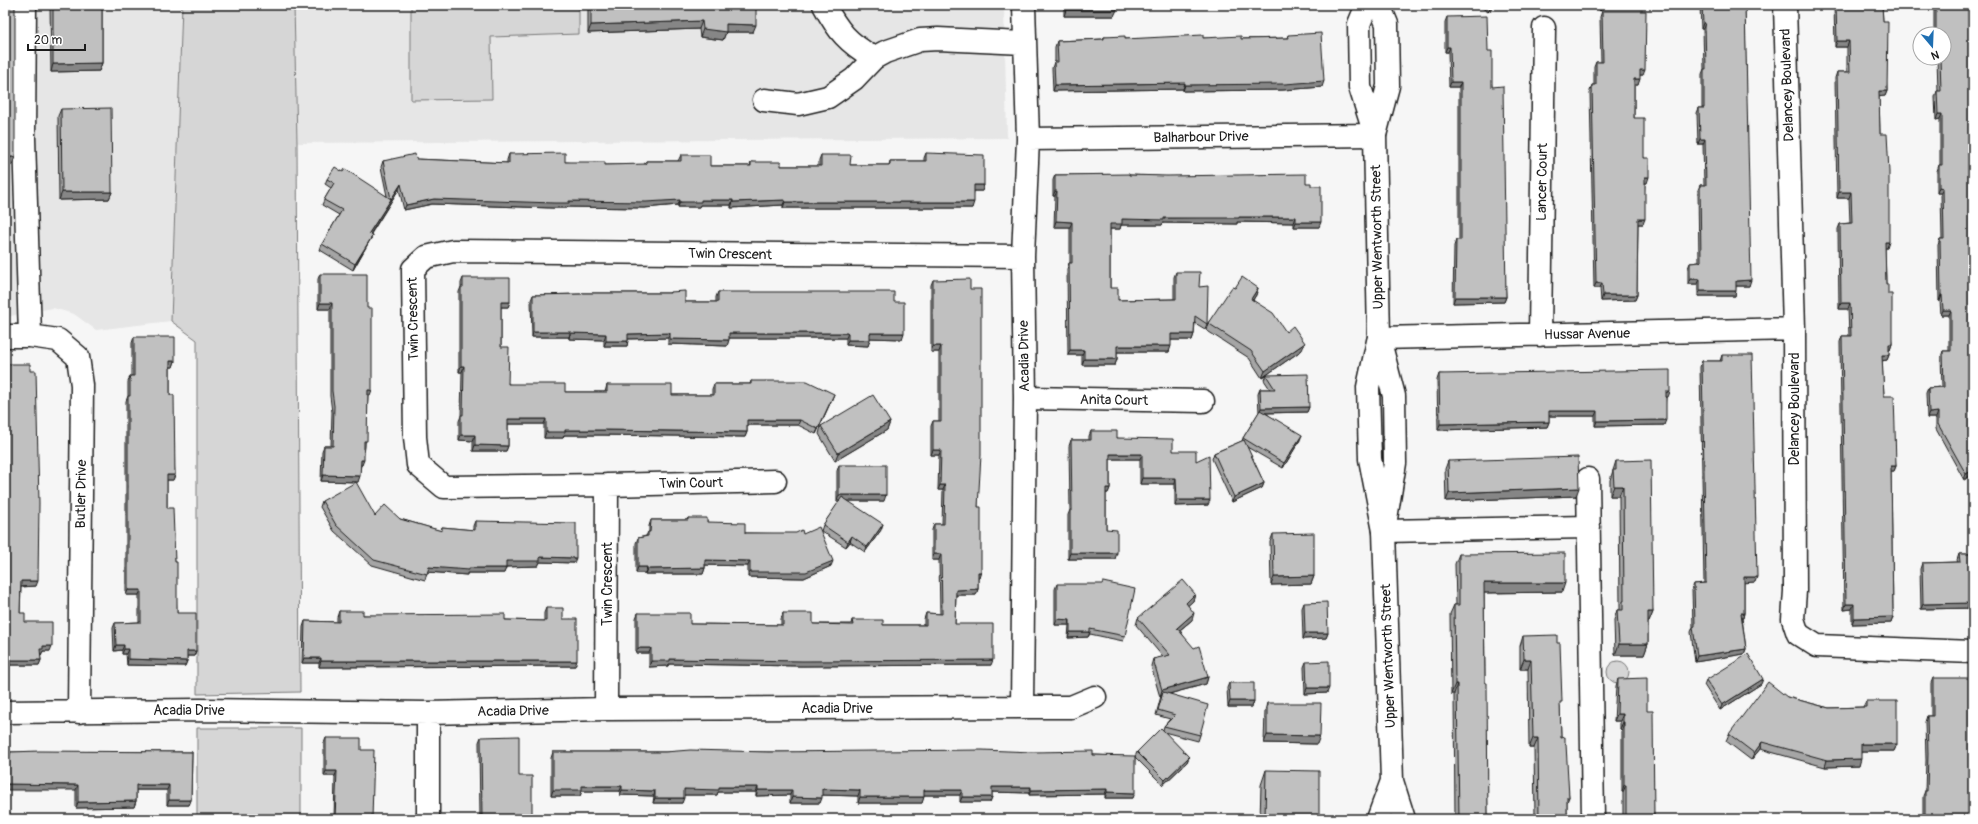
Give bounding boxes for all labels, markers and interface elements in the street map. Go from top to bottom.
scale bar [28,26,85,52]
north arrow [1912,26,1952,66]
street label: Delancey Boulevard [1777,28,1797,142]
text: 20 m [34,33,63,48]
text: N [1929,48,1941,63]
street label: Balharbour Drive [1153,128,1249,146]
street label: Lancer Court [1533,143,1551,221]
street label: Upper Wentworth Street [1367,164,1387,309]
street label: Twin Crescent [688,245,772,263]
street label: Twin Crescent [404,277,422,361]
street label: Acadia Drive [1015,320,1033,392]
street label: Hussar Avenue [1544,325,1630,343]
street label: Delancey Boulevard [1786,352,1803,466]
street label: Anita Court [1080,391,1149,409]
street label: Butler Drive [72,459,90,529]
street label: Twin Court [659,474,723,492]
street label: Twin Crescent [599,542,616,626]
street label: Upper Wentworth Street [1377,583,1399,729]
street label: Acadia Drive [801,700,873,717]
street label: Acadia Drive [153,702,225,719]
street label: Acadia Drive [477,702,549,720]

